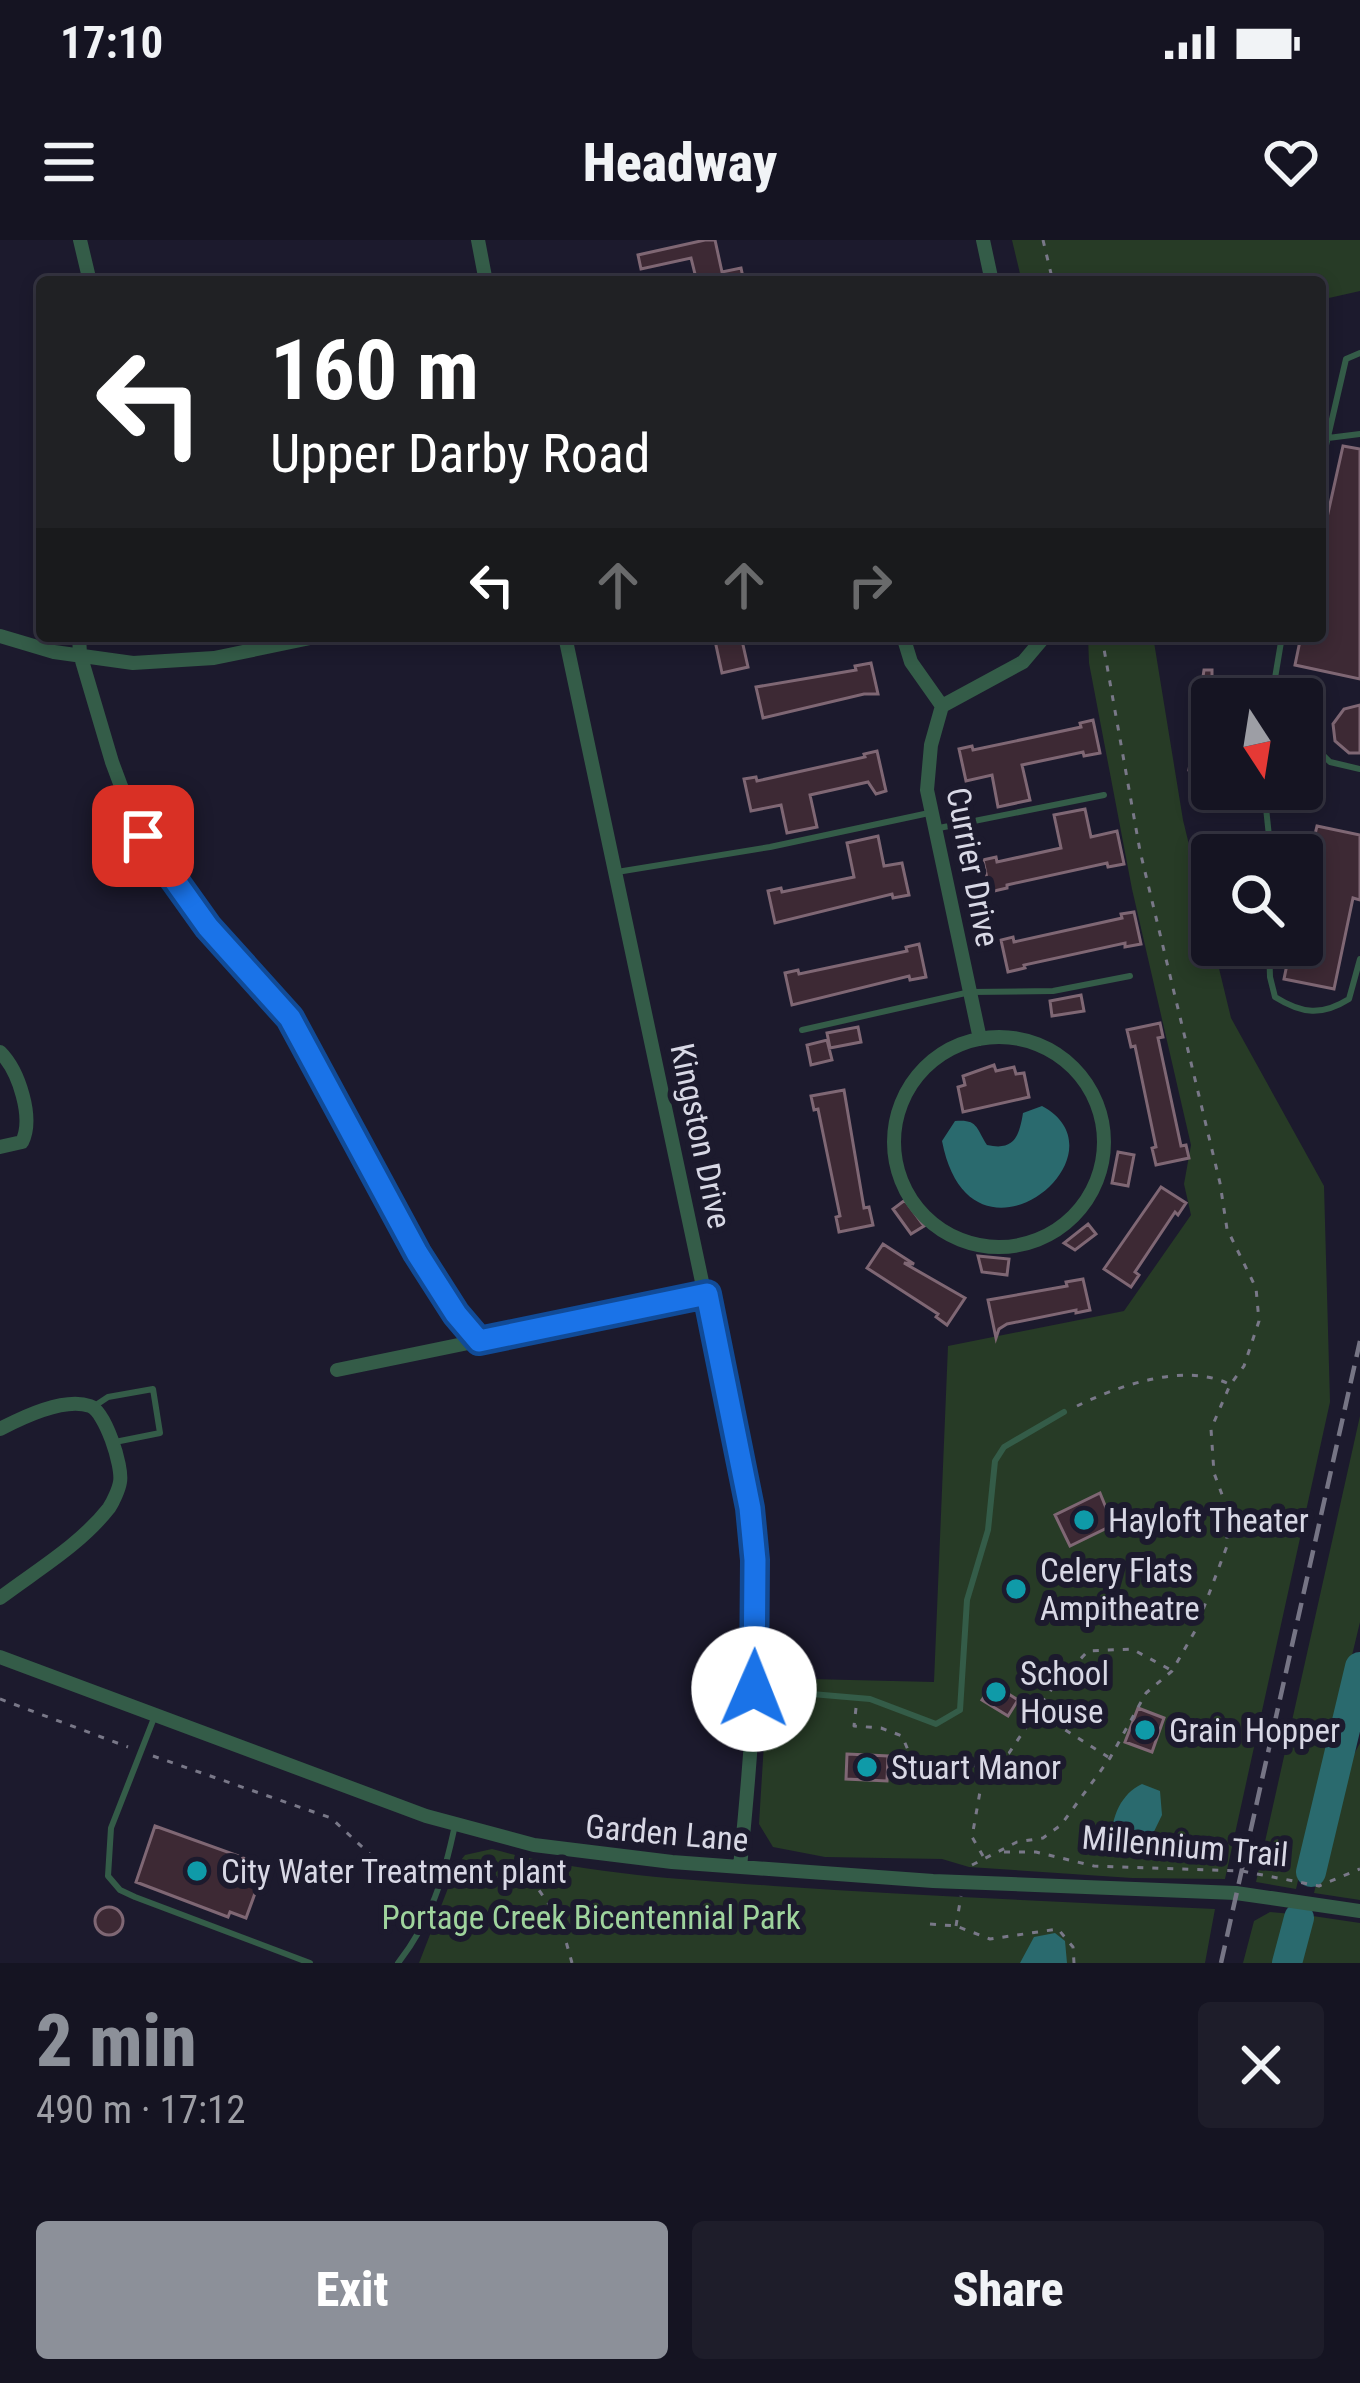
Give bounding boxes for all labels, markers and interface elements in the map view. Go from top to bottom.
text: 17:10 [60,16,163,69]
icon: menu [36,129,102,195]
icon: heart [1258,129,1324,195]
text: Headway [583,131,777,194]
text: 160 m [270,321,479,420]
icon: left [72,324,228,480]
text: Upper Darby Road [270,422,651,485]
icon: left [459,552,525,618]
icon: ahead [585,552,651,618]
icon: ahead [711,552,777,618]
icon: right [837,552,903,618]
north arrow [1191,678,1323,810]
map controls [1191,678,1323,966]
street label: Currier Drive [938,784,1008,950]
pin [92,785,194,887]
icon: arrive [110,803,176,869]
button: search [1191,834,1323,966]
street label: Kingston Drive [662,1040,740,1232]
place label: Hayloft Theater [1108,1501,1309,1540]
marker: Hayloft Theater [1071,1507,1097,1533]
place label: Celery Flats Ampitheatre [1040,1551,1200,1628]
marker: Celery Flats Ampitheatre [1003,1576,1029,1602]
position arrow [691,1626,817,1752]
place label: School House [1020,1654,1109,1731]
marker: School House [983,1679,1009,1705]
place label: Grain Hopper [1169,1711,1340,1750]
marker: Grain Hopper [1132,1717,1158,1743]
place label: Stuart Manor [891,1748,1061,1787]
marker: Stuart Manor [854,1754,880,1780]
street label: Garden Lane [584,1806,750,1860]
street label: Millennium Trail [1080,1818,1290,1874]
place label: City Water Treatment plant [221,1852,567,1891]
marker: City Water Treatment plant [184,1858,210,1884]
park label: Portage Creek Bicentennial Park [381,1898,801,1937]
text: 2 min [36,1999,197,2084]
button: close [1198,2002,1324,2128]
text: 490 m · 17:12 [36,2087,246,2133]
button: Exit [36,2221,668,2359]
button: Share [692,2221,1324,2359]

